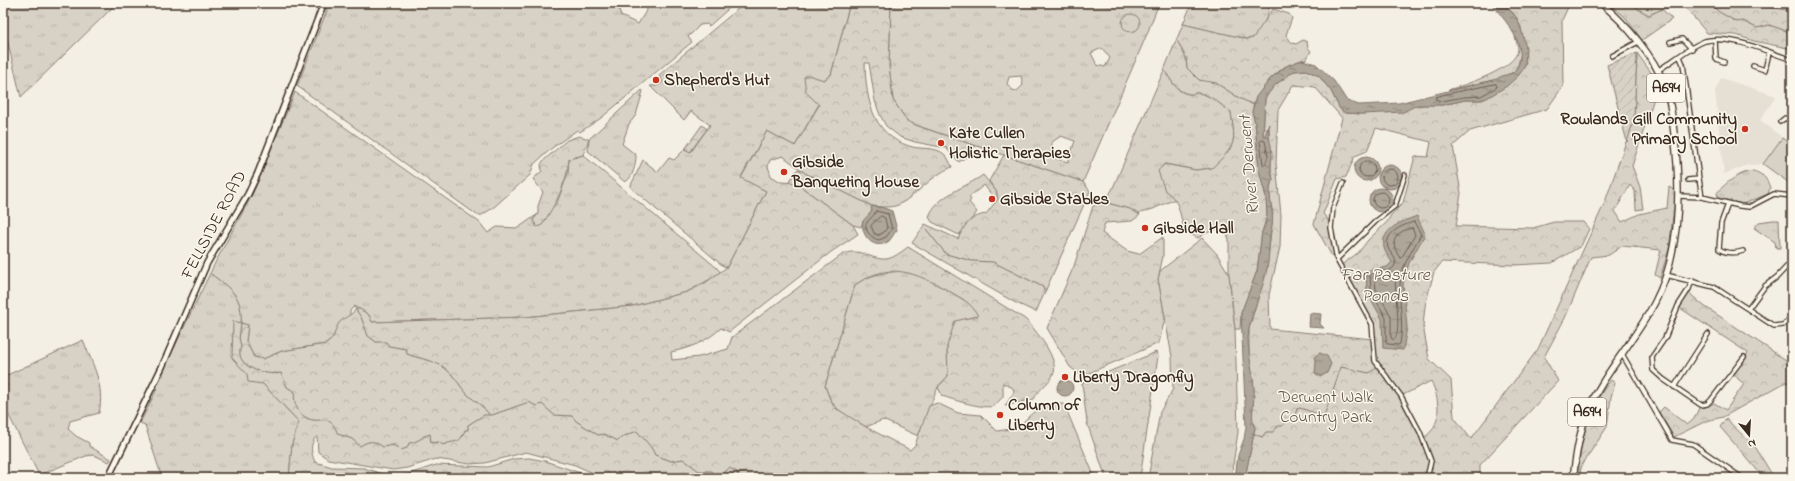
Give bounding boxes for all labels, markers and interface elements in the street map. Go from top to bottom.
place label: Shepherd's Hut [664,68,770,93]
road number: A694 [1647,74,1685,102]
marker: Shepherd's Hut [651,75,661,85]
place label: Rowlands Gill Community Primary School [1561,107,1738,154]
water label: River Derwent [1233,112,1267,216]
place label: Kate Cullen Holistic Therapies [949,121,1071,166]
marker: Rowlands Gill Community Primary School [1740,124,1750,134]
marker: Kate Cullen Holistic Therapies [936,138,946,148]
place label: Gibside Banqueting House [791,150,920,197]
street label: FELLSIDE ROAD [174,166,253,285]
marker: Gibside Banqueting House [779,167,789,177]
place label: Gibside Stables [1000,187,1110,212]
marker: Gibside Stables [987,194,997,204]
place label: Gibside Hall [1153,216,1234,241]
marker: Gibside Hall [1140,223,1150,233]
water label: Far Pasture Ponds [1340,263,1431,310]
place label: Liberty Dragonfly [1073,365,1194,392]
marker: Liberty Dragonfly [1060,372,1070,382]
park label: Derwent Walk Country Park [1277,385,1374,431]
place label: Column of Liberty [1008,393,1082,440]
road number: A694 [1568,398,1606,426]
marker: Column of Liberty [995,410,1005,420]
north arrow [1729,415,1769,455]
text: N [1746,435,1758,452]

